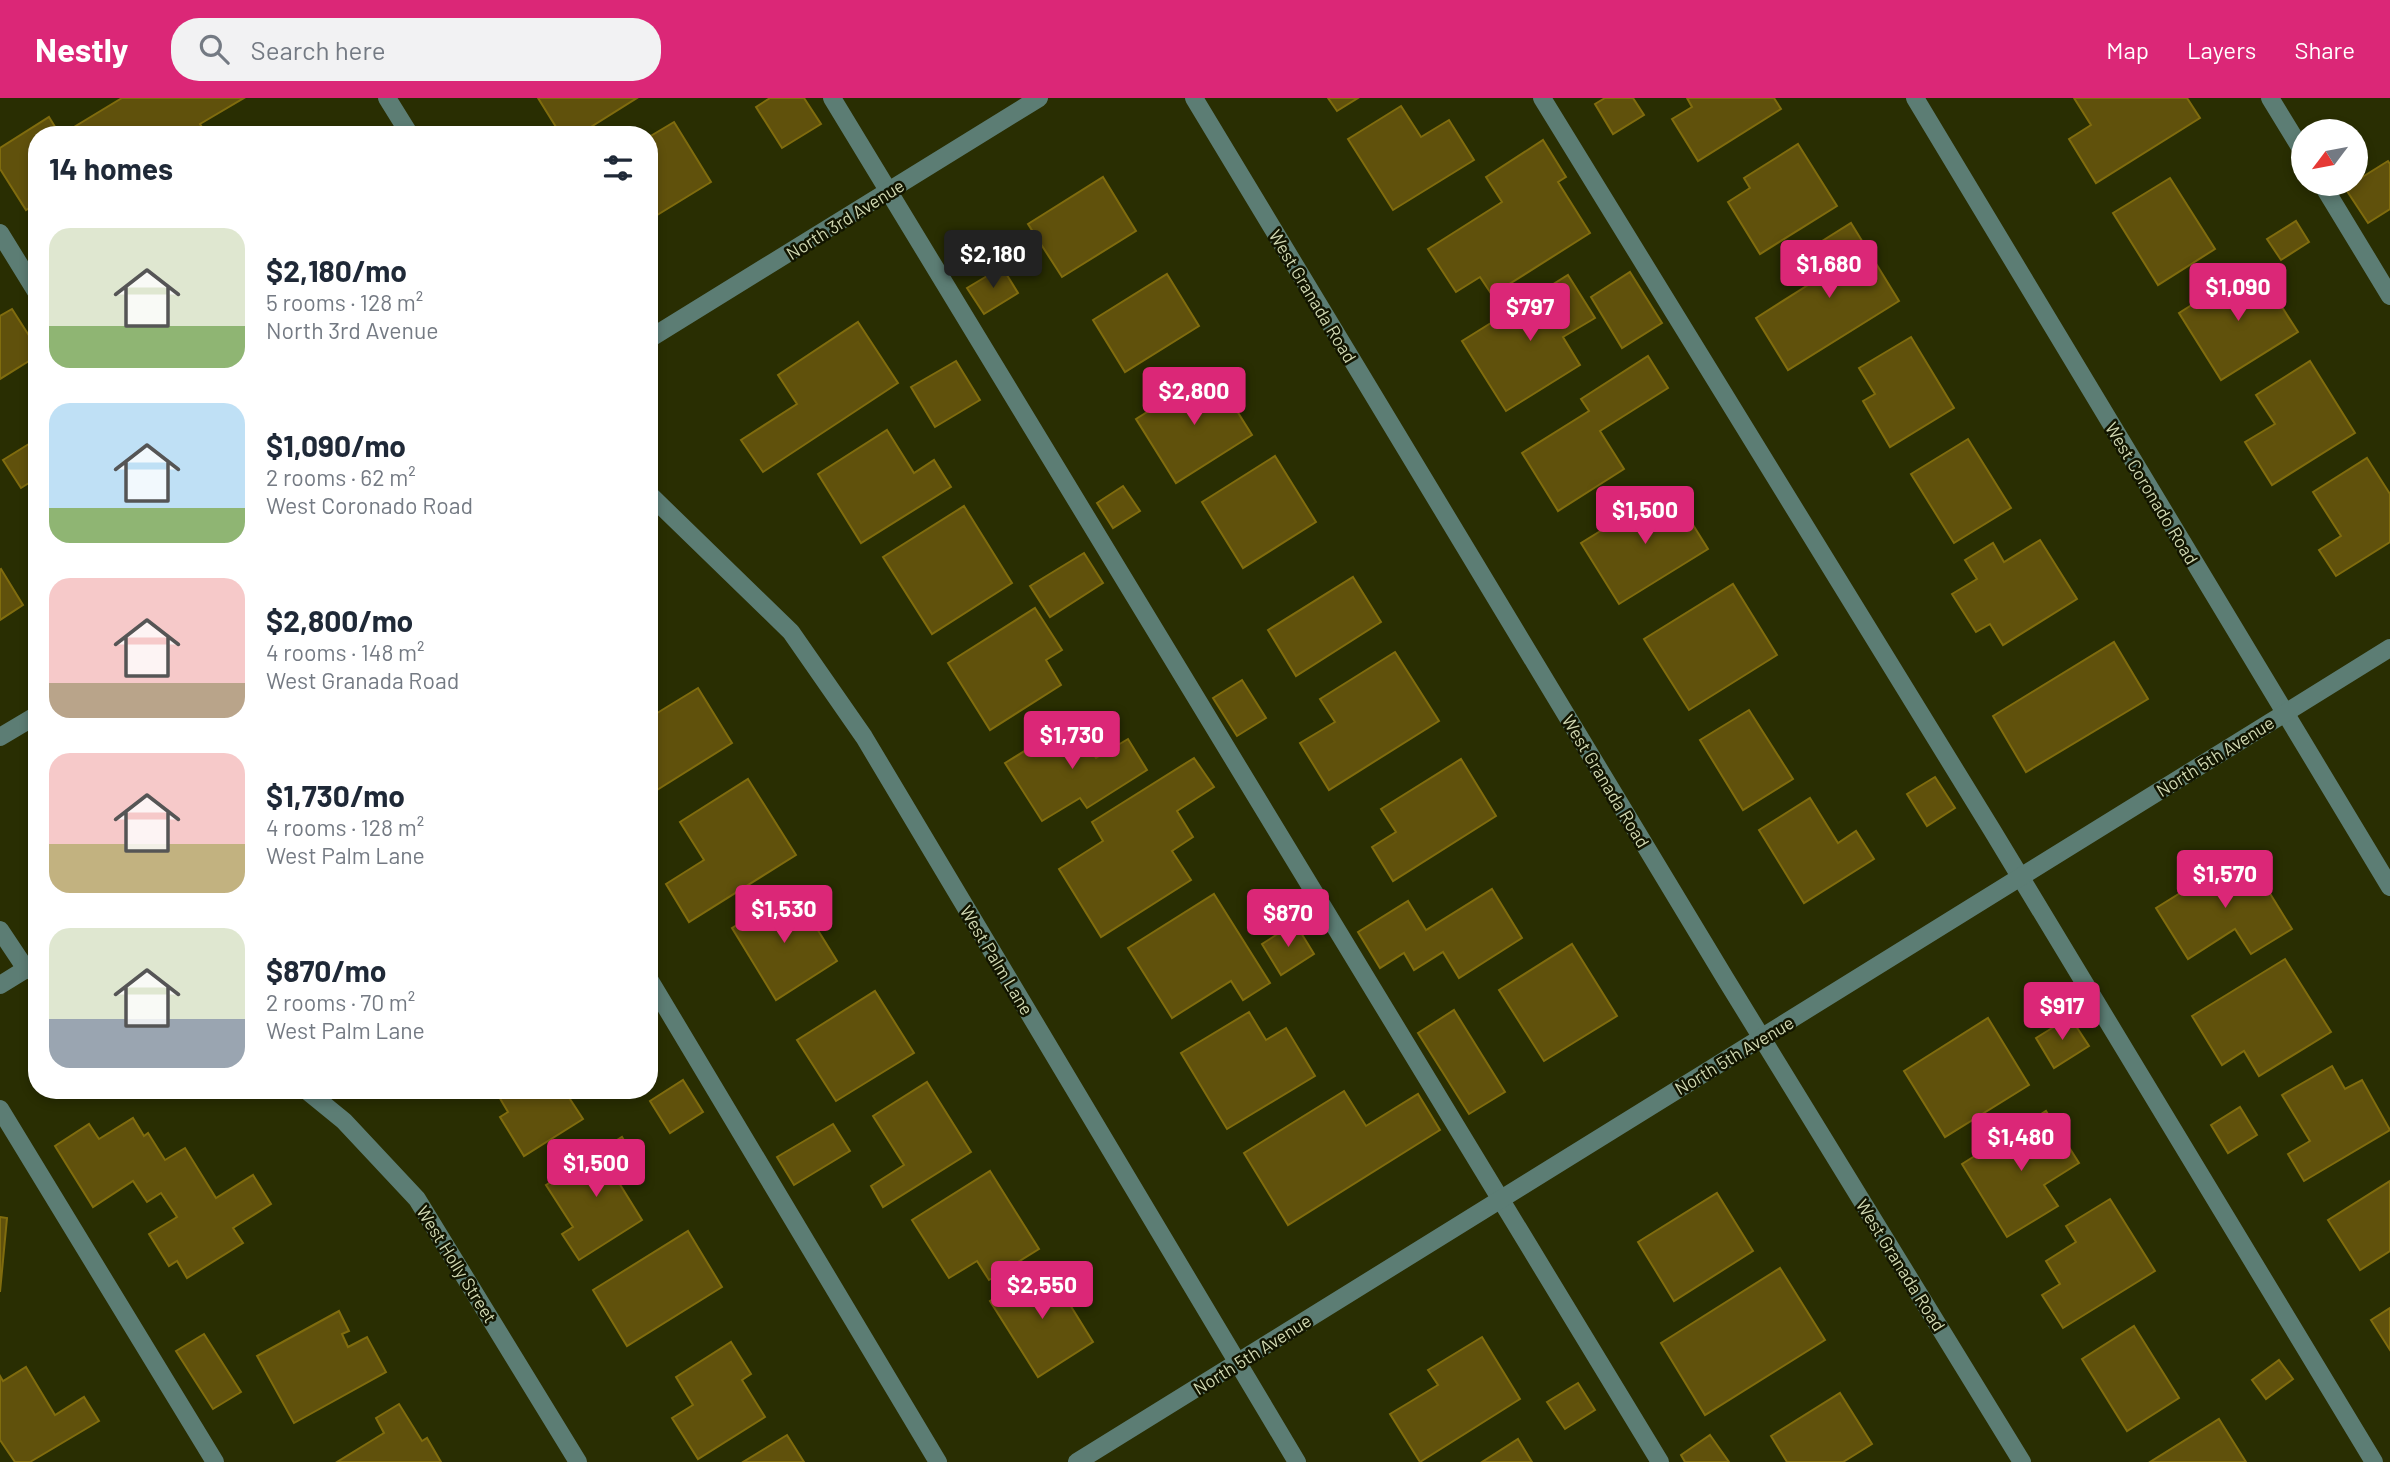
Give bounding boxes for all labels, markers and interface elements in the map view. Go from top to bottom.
search box [171,18,661,81]
text: Nestly [35,29,129,69]
icon: search [195,30,233,68]
text: Search here [251,34,386,65]
text: Map [2106,35,2149,64]
text: Layers [2187,35,2256,64]
text: Share [2294,35,2355,64]
north arrow [2291,119,2368,196]
map controls [2291,119,2368,196]
icon: filters [599,149,637,187]
text: 14 homes [49,150,173,186]
street label: North 3rd Avenue [782,174,908,264]
street label: West Granada Road [1265,226,1361,366]
pin: $2,180 [936,230,1050,290]
text: $2,180 [960,239,1026,267]
pin: $1,680 [1772,240,1886,300]
text: $1,680 [1796,249,1862,277]
text: $2,180/mo [266,252,407,288]
icon: home [105,256,189,340]
pin: $1,090 [2181,264,2295,323]
text: $1,090 [2205,272,2271,300]
pin: $797 [1489,284,1571,343]
text: 5 rooms · 128 m² [266,288,423,316]
text: $797 [1506,292,1554,320]
text: North 3rd Avenue [266,316,439,344]
pin: $2,800 [1137,368,1251,427]
text: $2,800 [1159,376,1229,404]
street label: West Coronado Road [2101,418,2203,568]
text: $1,090/mo [266,427,406,463]
icon: home [105,431,189,515]
text: 2 rooms · 62 m² [266,463,416,491]
pin: $1,500 [1588,486,1702,546]
text: West Coronado Road [266,491,473,519]
text: $1,500 [1612,495,1678,523]
text: $2,800/mo [266,602,413,638]
icon: home [105,606,189,690]
text: 4 rooms · 148 m² [266,638,425,666]
text: West Granada Road [266,666,459,694]
street label: West Granada Road [1558,711,1654,851]
street label: North 5th Avenue [2152,711,2278,801]
pin: $1,730 [1015,712,1129,771]
text: $1,730 [1040,720,1104,748]
text: $1,730/mo [266,777,405,813]
icon: home [105,781,189,865]
text: 4 rooms · 128 m² [266,813,424,841]
text: West Palm Lane [266,841,425,869]
pin: $1,570 [2168,850,2282,910]
text: $1,570 [2193,859,2257,887]
pin: $1,530 [727,886,841,945]
pin: $870 [1247,890,1329,949]
text: $1,530 [751,894,817,922]
text: $870 [1263,898,1313,926]
street label: West Palm Lane [956,901,1038,1019]
text: $870/mo [266,952,386,988]
icon: home [105,956,189,1040]
pin: $917 [2021,982,2103,1042]
text: 2 rooms · 70 m² [266,988,415,1016]
text: $917 [2040,991,2084,1019]
street label: North 5th Avenue [1670,1011,1798,1099]
text: West Palm Lane [266,1016,425,1044]
pin: $1,480 [1964,1114,2078,1173]
text: $1,480 [1988,1122,2054,1150]
pin: $1,500 [539,1140,653,1199]
text: $1,500 [563,1148,629,1176]
street label: West Granada Road [1852,1195,1950,1335]
street label: West Holly Street [412,1201,502,1327]
pin: $2,550 [985,1262,1099,1321]
text: $2,550 [1007,1270,1077,1298]
street label: North 5th Avenue [1189,1309,1315,1399]

